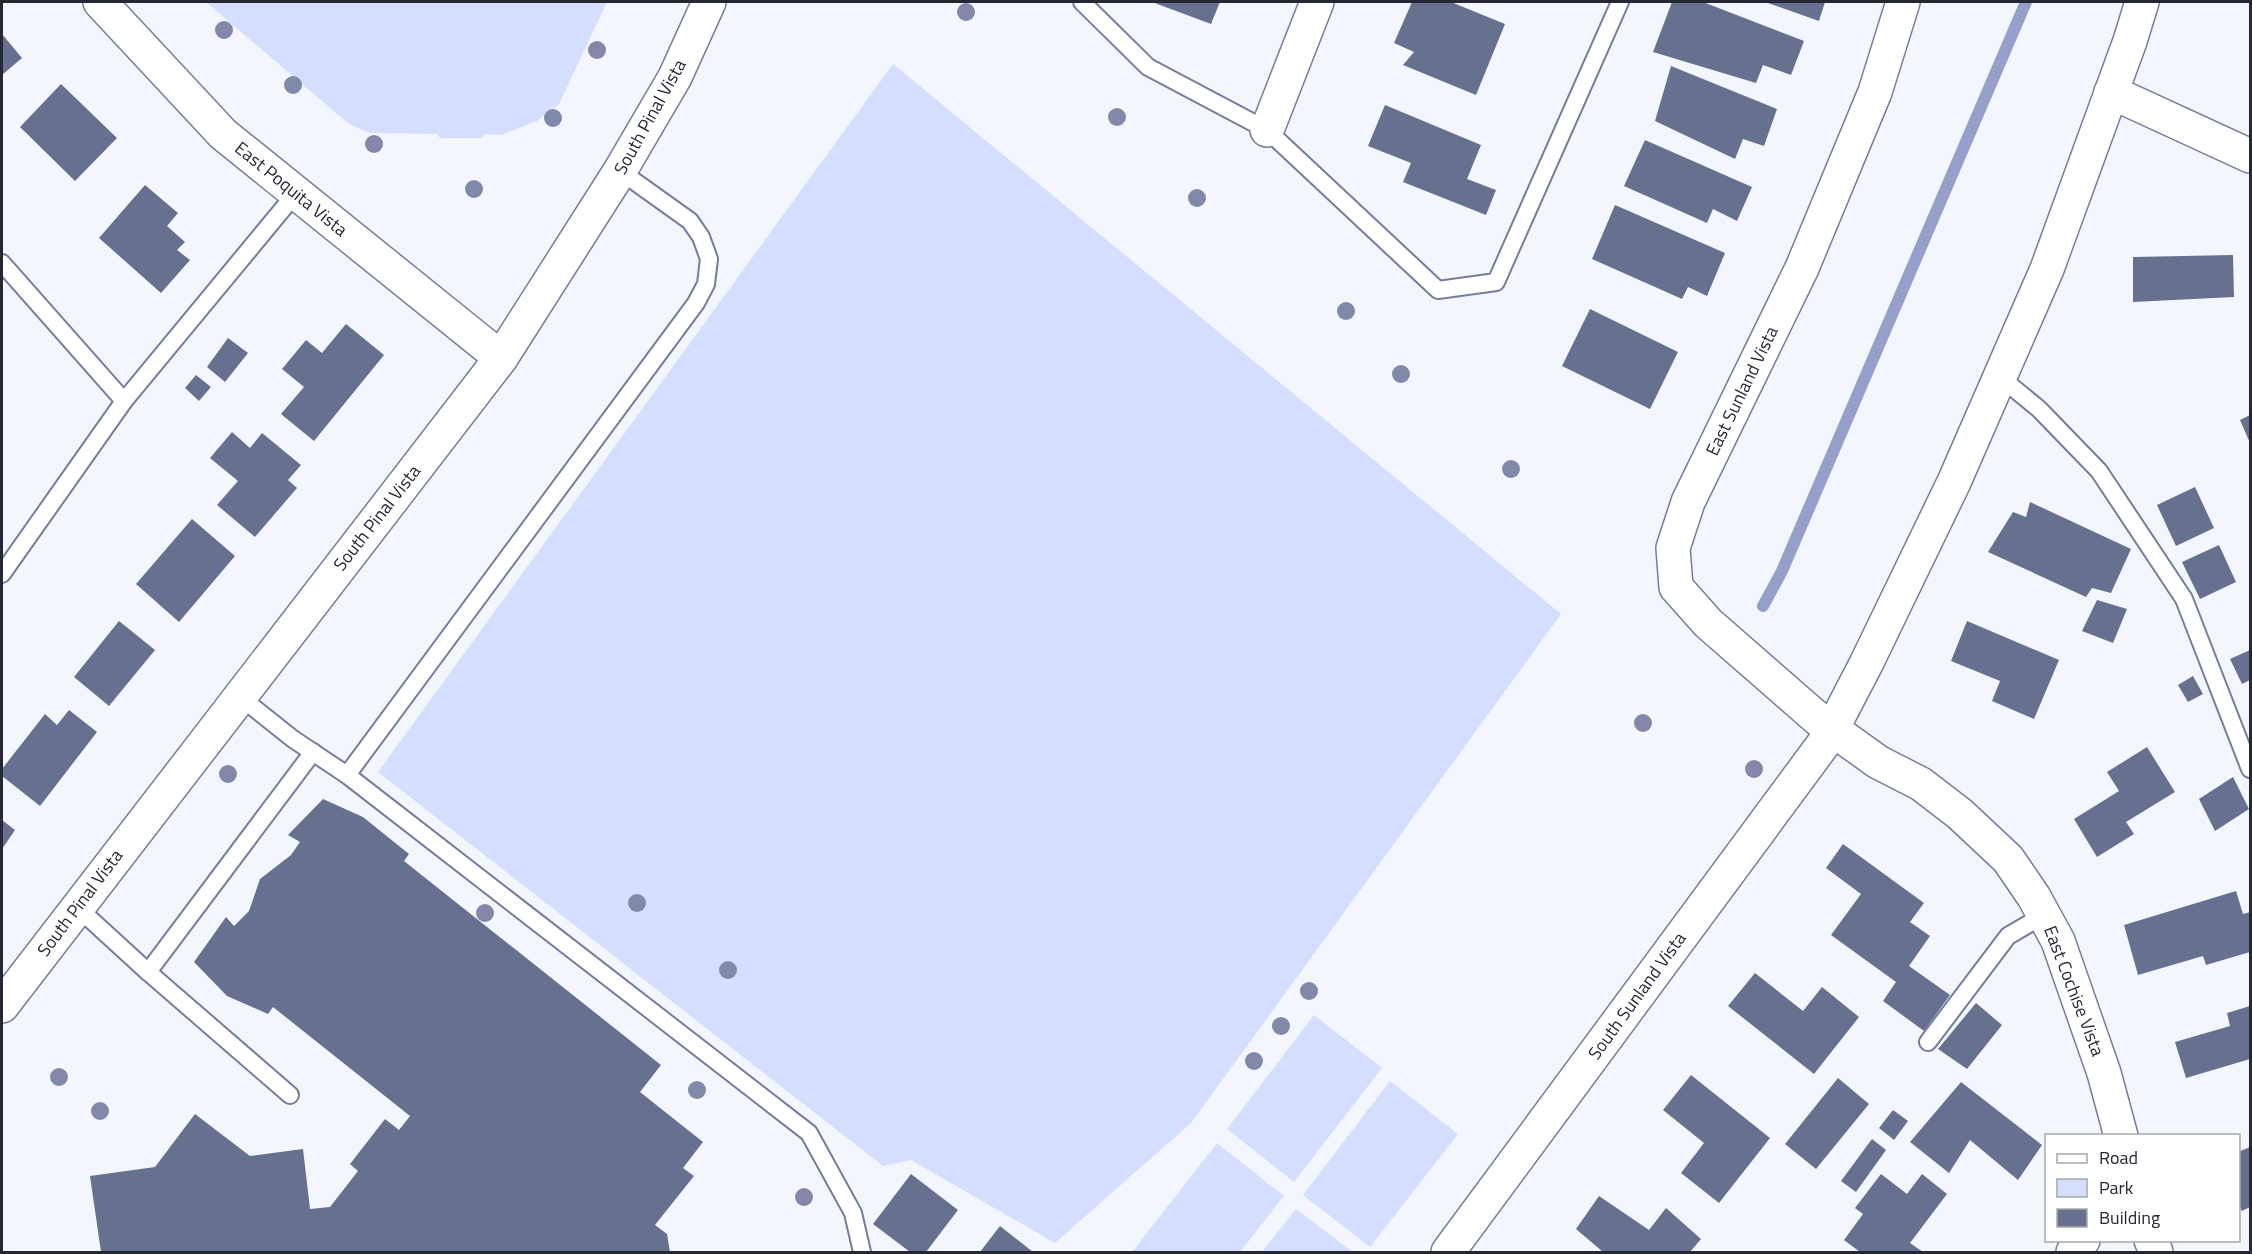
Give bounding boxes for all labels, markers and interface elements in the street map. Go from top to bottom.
street label: South Pinal Vista [607,54,692,179]
street label: East Poquita Vista [229,135,353,243]
street label: East Sunland Vista [1698,321,1785,460]
street label: South Pinal Vista [326,459,427,577]
street label: South Pinal Vista [30,843,129,962]
street label: East Cochise Vista [2037,922,2112,1060]
street label: South Sunland Vista [1581,926,1692,1065]
legend [2045,1134,2240,1242]
text: Road [2099,1144,2138,1171]
text: Park [2099,1174,2134,1201]
text: Building [2099,1204,2160,1231]

